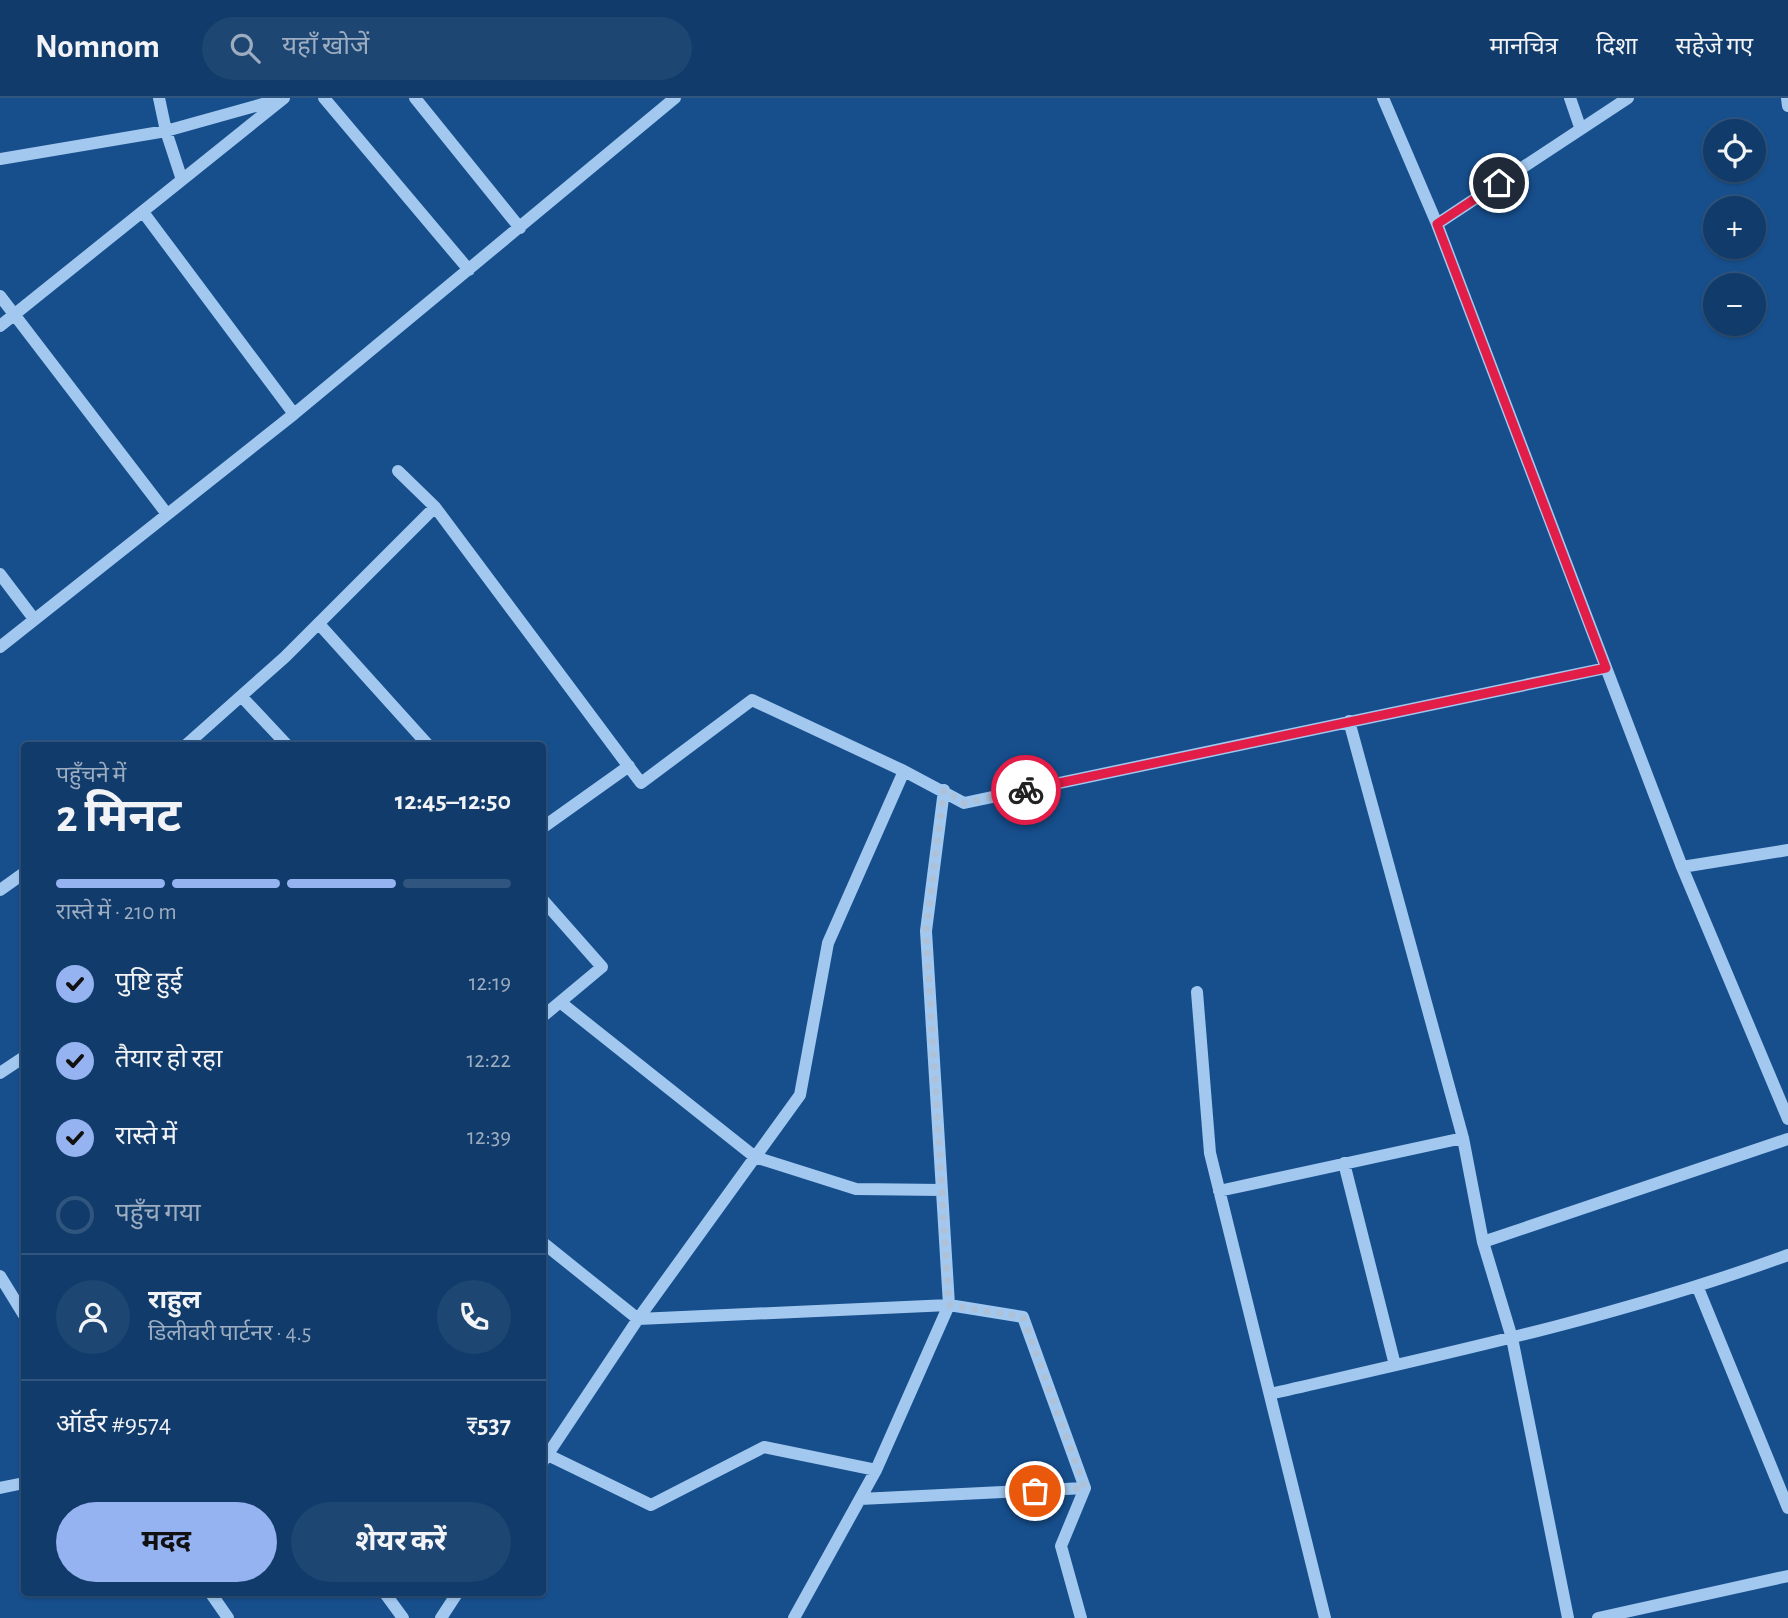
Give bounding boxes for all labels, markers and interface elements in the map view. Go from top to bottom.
search box [202,17,692,80]
icon: search [226,29,264,67]
text: Nomnom [35,31,160,64]
text: यहाँ खोजें [282,33,369,59]
text: मानचित्र [1489,35,1558,59]
text: दिशा [1596,35,1637,59]
text: सहेजे गए [1675,35,1753,59]
map controls [1703,119,1766,336]
button: locate [1703,119,1766,182]
pin [1469,153,1529,213]
icon: home [1480,164,1518,202]
button: + [1703,196,1766,259]
button: − [1703,273,1766,336]
courier [991,755,1061,825]
text: पहुँचने में [56,764,126,787]
icon: bike [1007,771,1045,809]
text: 12:45–12:50 [395,788,511,814]
text: 2 मिनट [56,794,181,840]
text: रास्ते में · 210 m [56,901,177,924]
icon: check [56,965,94,1003]
text: पुष्टि हुई [115,969,183,995]
text: 12:19 [469,972,511,995]
icon: check [56,1042,94,1080]
text: तैयार हो रहा [115,1046,223,1072]
text: 12:22 [466,1049,511,1072]
icon: check [56,1119,94,1157]
text: रास्ते में [115,1123,177,1149]
text: 12:39 [467,1126,511,1149]
text: पहुँच गया [115,1200,201,1226]
button: person [56,1280,130,1354]
button: phone [437,1280,511,1354]
text: राहुल [148,1287,201,1313]
text: डिलीवरी पार्टनर · 4.5 [148,1322,311,1345]
text: ऑर्डर #9574 [56,1411,171,1437]
text: ₹537 [466,1412,511,1438]
pin [1005,1461,1065,1521]
icon: bag [1016,1472,1054,1510]
button: मदद [56,1502,277,1582]
button: शेयर करें [291,1502,511,1582]

